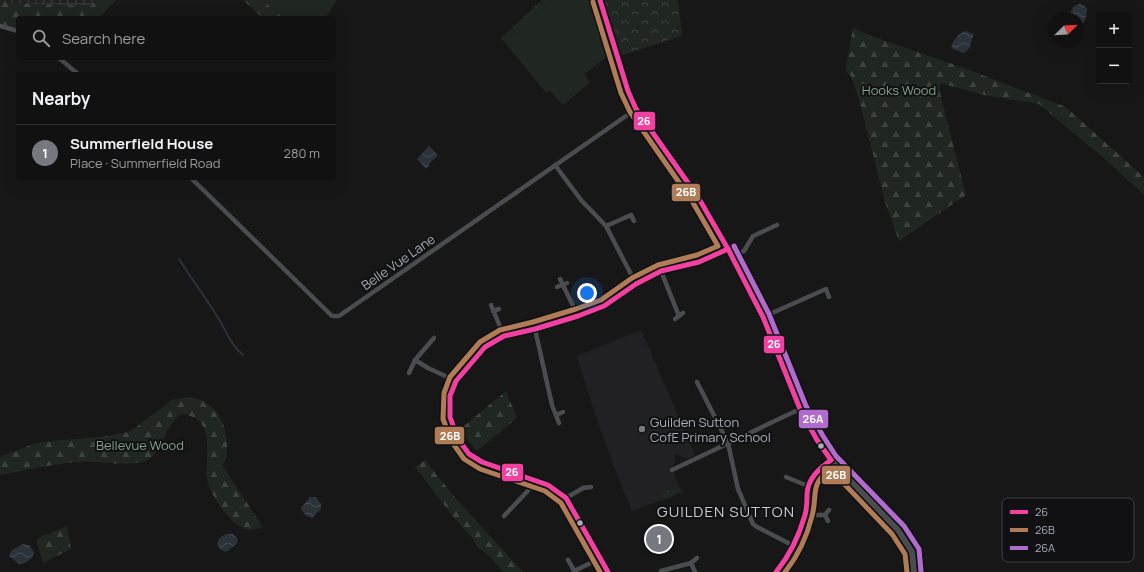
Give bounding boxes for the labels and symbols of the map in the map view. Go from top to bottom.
north arrow [1048,12,1084,48]
park label: Hooks Wood [862,81,936,99]
line badge: 26 [633,111,656,131]
text: 26 [637,113,651,128]
line badge: 26B [671,183,701,202]
text: 26B [676,184,696,199]
street label: Belle Vue Lane [357,230,439,294]
your location [577,283,597,303]
line badge: 26 [763,335,785,354]
text: 26 [767,336,781,351]
line badge: 26A [798,409,829,429]
text: 26A [803,411,824,426]
place label: Guilden Sutton CofE Primary School [650,413,771,446]
marker: Guilden Sutton CofE Primary School [637,424,647,434]
line badge: 26B [434,426,465,445]
text: 26B [440,428,460,443]
park label: Bellevue Wood [96,436,184,454]
unlabelled marker [816,441,826,451]
line badge: 26 [501,463,524,482]
text: 26 [505,464,519,479]
line badge: 26B [821,465,851,485]
text: 26B [826,467,846,482]
legend [1002,498,1134,562]
district label: GUILDEN SUTTON [657,501,795,522]
text: 26 [1035,504,1048,519]
unlabelled marker [575,518,585,528]
text: 26B [1035,522,1055,537]
pin: 1 [646,524,672,554]
text: 26A [1035,540,1055,555]

